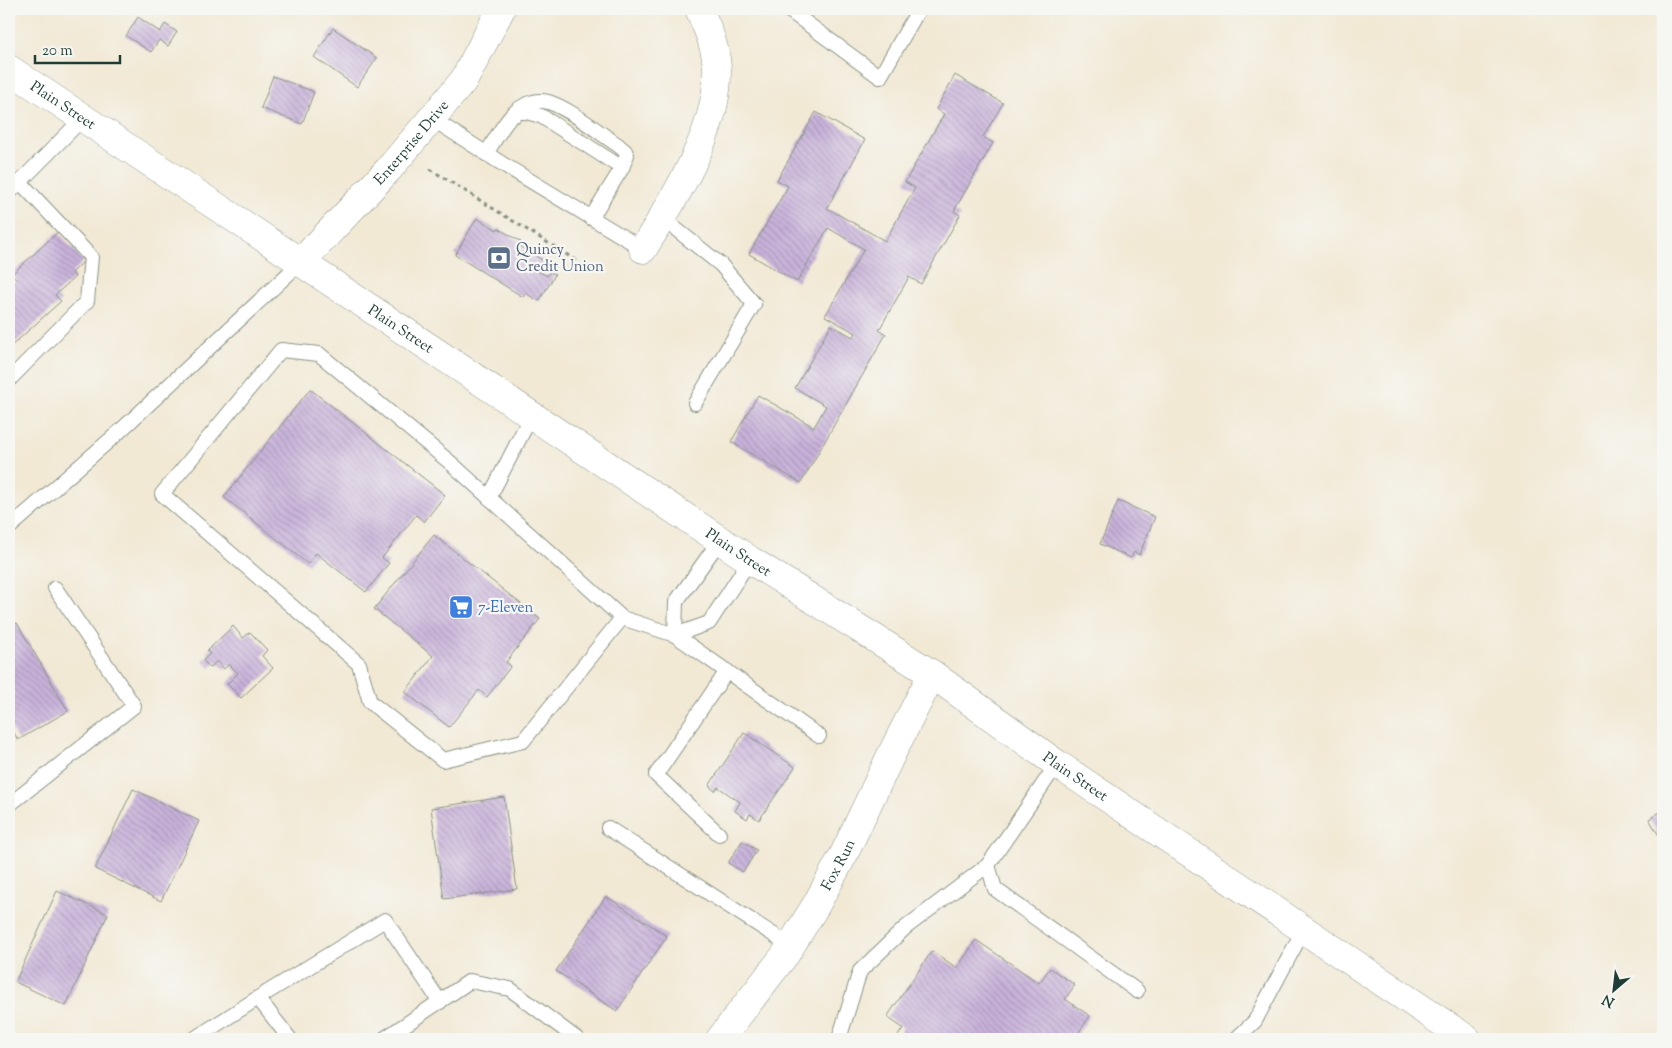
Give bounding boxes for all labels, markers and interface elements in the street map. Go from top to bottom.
scale bar [35,32,120,64]
text: 20 m [42,41,73,62]
street label: Plain Street [25,77,99,136]
street label: Enterprise Drive [370,96,455,191]
place label: Quincy Credit Union [516,240,604,278]
bank icon: Quincy Credit Union [486,245,512,271]
street label: Plain Street [363,300,437,359]
street label: Plain Street [701,524,775,583]
supermarket icon: 7-Eleven [448,594,474,620]
place label: 7-Eleven [478,598,534,619]
street label: Plain Street [1038,748,1112,807]
street label: Fox Run [817,836,862,895]
north arrow [1590,966,1640,1016]
text: N [1599,988,1618,1011]

